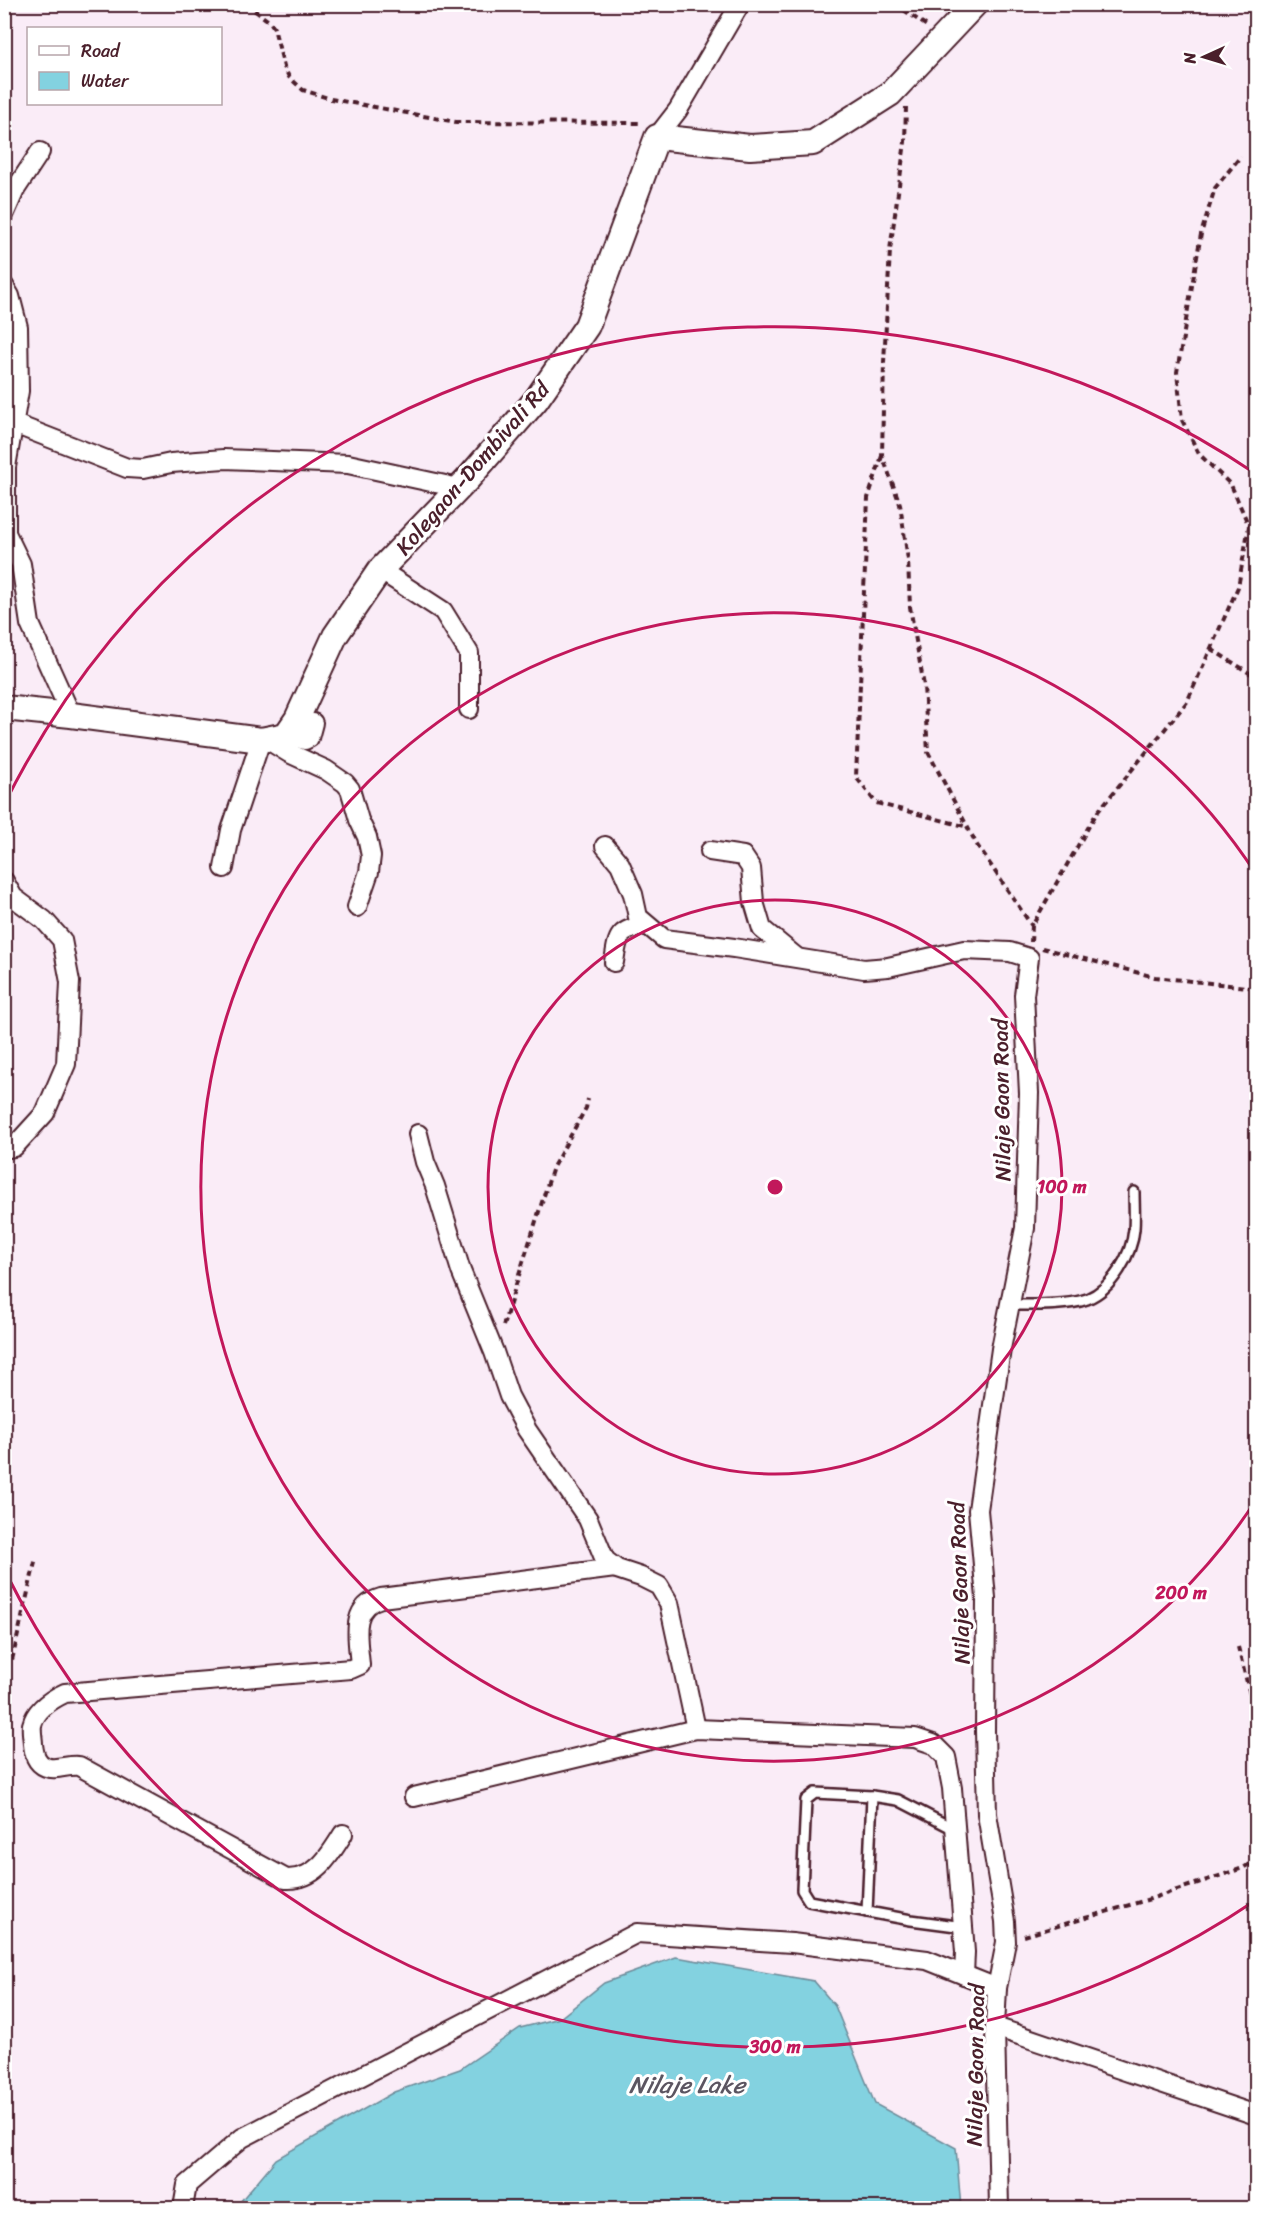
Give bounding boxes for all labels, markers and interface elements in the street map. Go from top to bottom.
legend [27,27,222,105]
north arrow [1174,27,1234,87]
text: Road [81,35,121,67]
text: N [1175,51,1204,66]
text: Water [81,65,130,97]
street label: Kolegaon-Dombivali Rd [385,371,560,564]
street label: Nilaje Gaon Road [981,1017,1022,1182]
text: 100 m [1038,1171,1087,1203]
centre of rings [765,1177,785,1197]
street label: Nilaje Gaon Road [937,1500,982,1665]
text: 200 m [1154,1577,1207,1609]
street label: Nilaje Gaon Road [955,1982,996,2147]
text: 300 m [748,2031,801,2063]
water label: Nilaje Lake [629,2064,748,2106]

